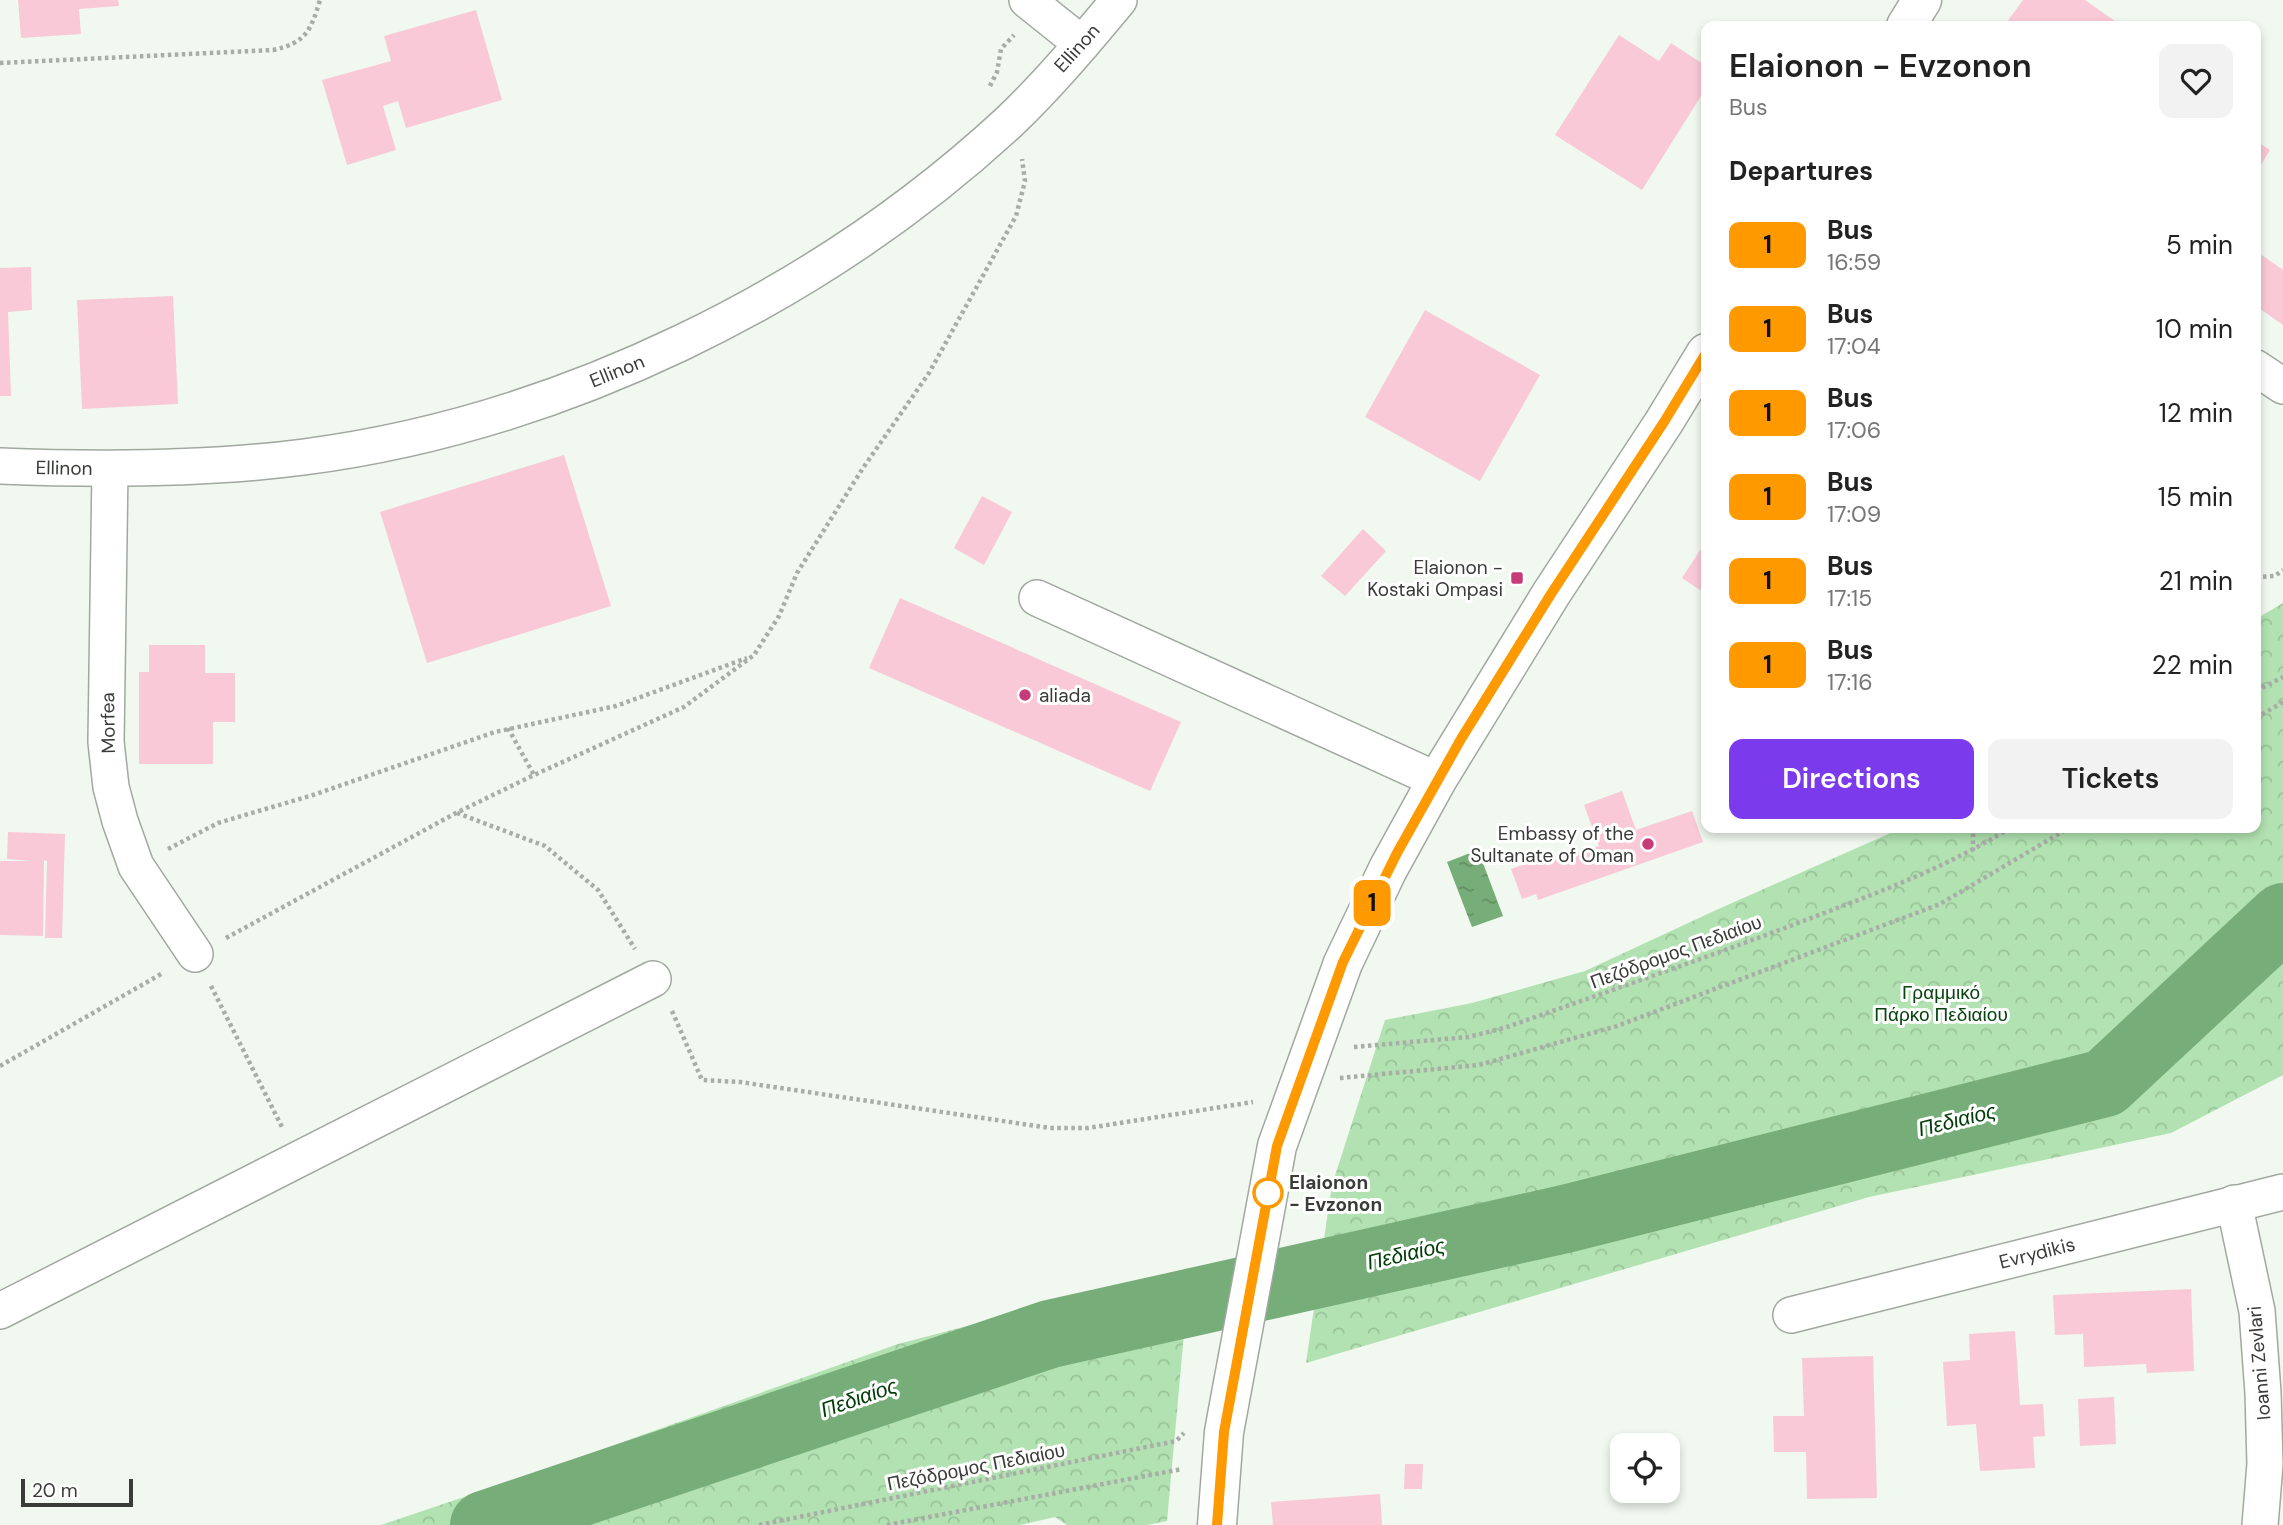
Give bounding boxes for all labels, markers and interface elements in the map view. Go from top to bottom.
street label: Ellinon [1049,19,1105,77]
text: Elaionon - Evzonon [1729,44,2032,87]
button: heart [2159,44,2233,118]
text: Bus [1729,92,1768,122]
text: Departures [1729,154,1873,188]
text: Bus [1827,213,1873,247]
text: 5 min [2166,228,2233,262]
text: 1 [1763,229,1772,260]
text: 16:59 [1827,247,1881,277]
text: Bus [1827,297,1873,331]
text: 10 min [2156,312,2233,346]
text: 1 [1763,313,1772,344]
text: 17:04 [1827,331,1881,361]
street label: Ellinon [586,349,648,393]
text: Bus [1827,381,1873,415]
text: 12 min [2159,396,2233,430]
text: 1 [1763,397,1772,428]
text: 17:06 [1827,415,1881,445]
street label: Ellinon [35,455,93,481]
text: Bus [1827,465,1873,499]
text: 15 min [2158,480,2233,514]
text: 1 [1763,481,1772,512]
text: 17:09 [1827,499,1881,529]
text: Bus [1827,549,1873,583]
place label: Elaionon - Kostaki Ompasi [1367,555,1503,602]
text: 21 min [2159,564,2233,598]
text: 1 [1763,565,1772,596]
marker: Elaionon - Kostaki Ompasi [1509,570,1525,586]
text: 17:15 [1827,583,1872,613]
text: Bus [1827,633,1873,667]
text: 22 min [2152,648,2233,682]
text: 1 [1763,649,1772,680]
text: 17:16 [1827,667,1873,697]
place label: aliada [1039,683,1091,708]
marker: aliada [1017,687,1033,703]
street label: Morfea [95,692,121,754]
button: Directions [1729,739,1974,819]
button: Tickets [1988,739,2233,819]
place label: Embassy of the Sultanate of Oman [1470,821,1634,868]
marker: Embassy of the Sultanate of Oman [1640,836,1656,852]
line badge: 1 [1349,880,1395,926]
text: 1 [1368,887,1376,918]
street label: Πεζόδρομος Πεδιαίου [1587,909,1765,995]
park label: Γραμμικό Πάρκο Πεδιαίου [1874,980,2008,1027]
water label: Πεδιαίος [1915,1097,2000,1143]
place label: Elaionon - Evzonon [1289,1170,1382,1217]
marker: Elaionon - Evzonon [1253,1178,1283,1208]
water label: Πεδιαίος [1364,1231,1449,1277]
street label: Evrydikis [1996,1231,2078,1275]
street label: Ioanni Zevlari [2242,1305,2276,1421]
water label: Πεδιαίος [817,1372,902,1424]
map controls [1610,1433,1680,1503]
button: locate [1610,1433,1680,1503]
street label: Πεζόδρομος Πεδιαίου [885,1437,1067,1497]
scale bar [21,1476,133,1508]
text: 20 m [32,1478,78,1503]

